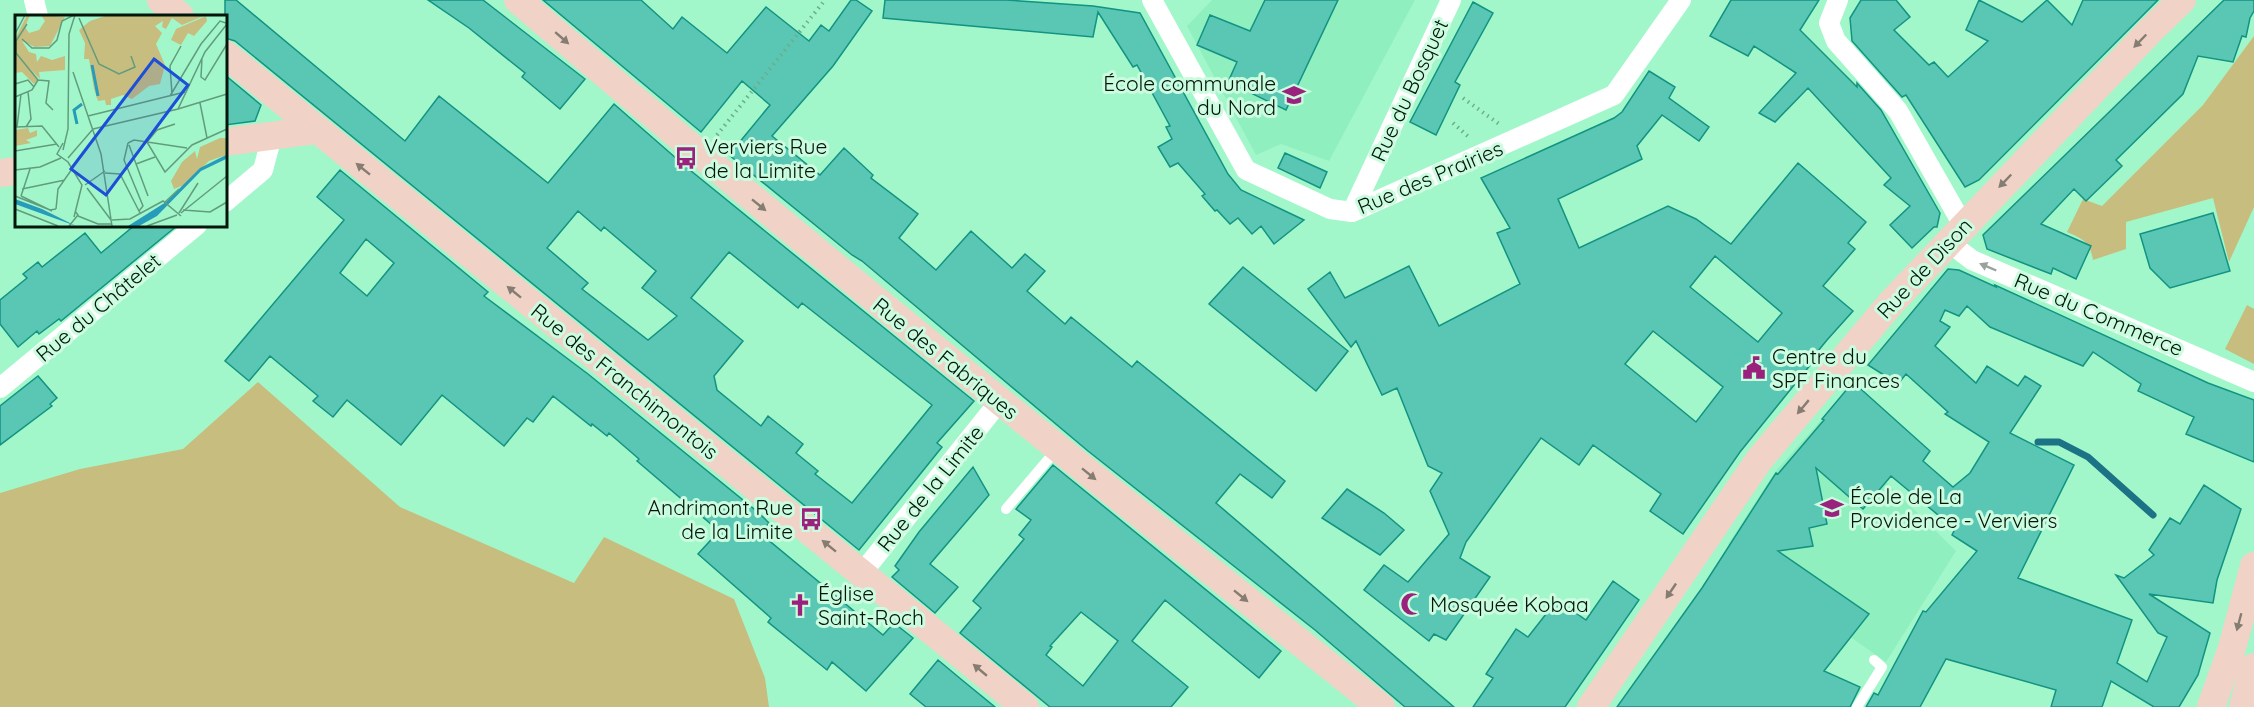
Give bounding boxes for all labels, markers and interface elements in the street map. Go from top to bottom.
inset map [15,15,226,226]
street label: Rue du Bosquet [1365,15,1453,165]
one-way arrow [554,31,569,44]
one-way arrow [2134,33,2148,47]
place label: École communale du Nord [1103,70,1276,120]
school or university icon: École communale du Nord [1281,82,1307,108]
place label: Verviers Rue de la Limite [704,133,827,183]
street label: Rue des Prairies [1353,135,1507,219]
bus stop icon: Verviers Rue de la Limite [673,145,699,171]
one-way arrow [355,163,370,176]
one-way arrow [1999,174,2013,188]
one-way arrow [751,198,767,211]
street label: Rue de Dison [1871,212,1977,324]
street label: Rue du Châtelet [30,247,166,367]
one-way arrow [1979,262,1997,271]
street label: Rue du Commerce [2011,267,2187,361]
one-way arrow [507,286,522,298]
street label: Rue des Fabriques [868,291,1024,425]
street label: Rue des Franchimontois [526,297,724,465]
place label: Centre du SPF Finances [1772,343,1900,393]
public building icon: Centre du SPF Finances [1741,355,1767,381]
one-way arrow [1797,399,1810,414]
street label: Rue de la Limite [871,420,989,556]
one-way arrow [1081,468,1097,481]
place label: École de La Providence - Verviers [1850,483,2057,533]
place label: Andrimont Rue de la Limite [647,494,793,544]
school or university icon: École de La Providence - Verviers [1819,495,1845,521]
bus stop icon: Andrimont Rue de la Limite [798,506,824,532]
one-way arrow [822,540,837,553]
place label: Église Saint-Roch [818,580,924,630]
one-way arrow [1665,583,1676,599]
one-way arrow [1234,589,1249,601]
mosque icon: Mosquée Kobaa [1399,591,1425,617]
place label: Mosquée Kobaa [1430,591,1589,617]
church icon: Église Saint-Roch [787,592,813,618]
one-way arrow [2233,613,2243,631]
one-way arrow [972,663,988,676]

